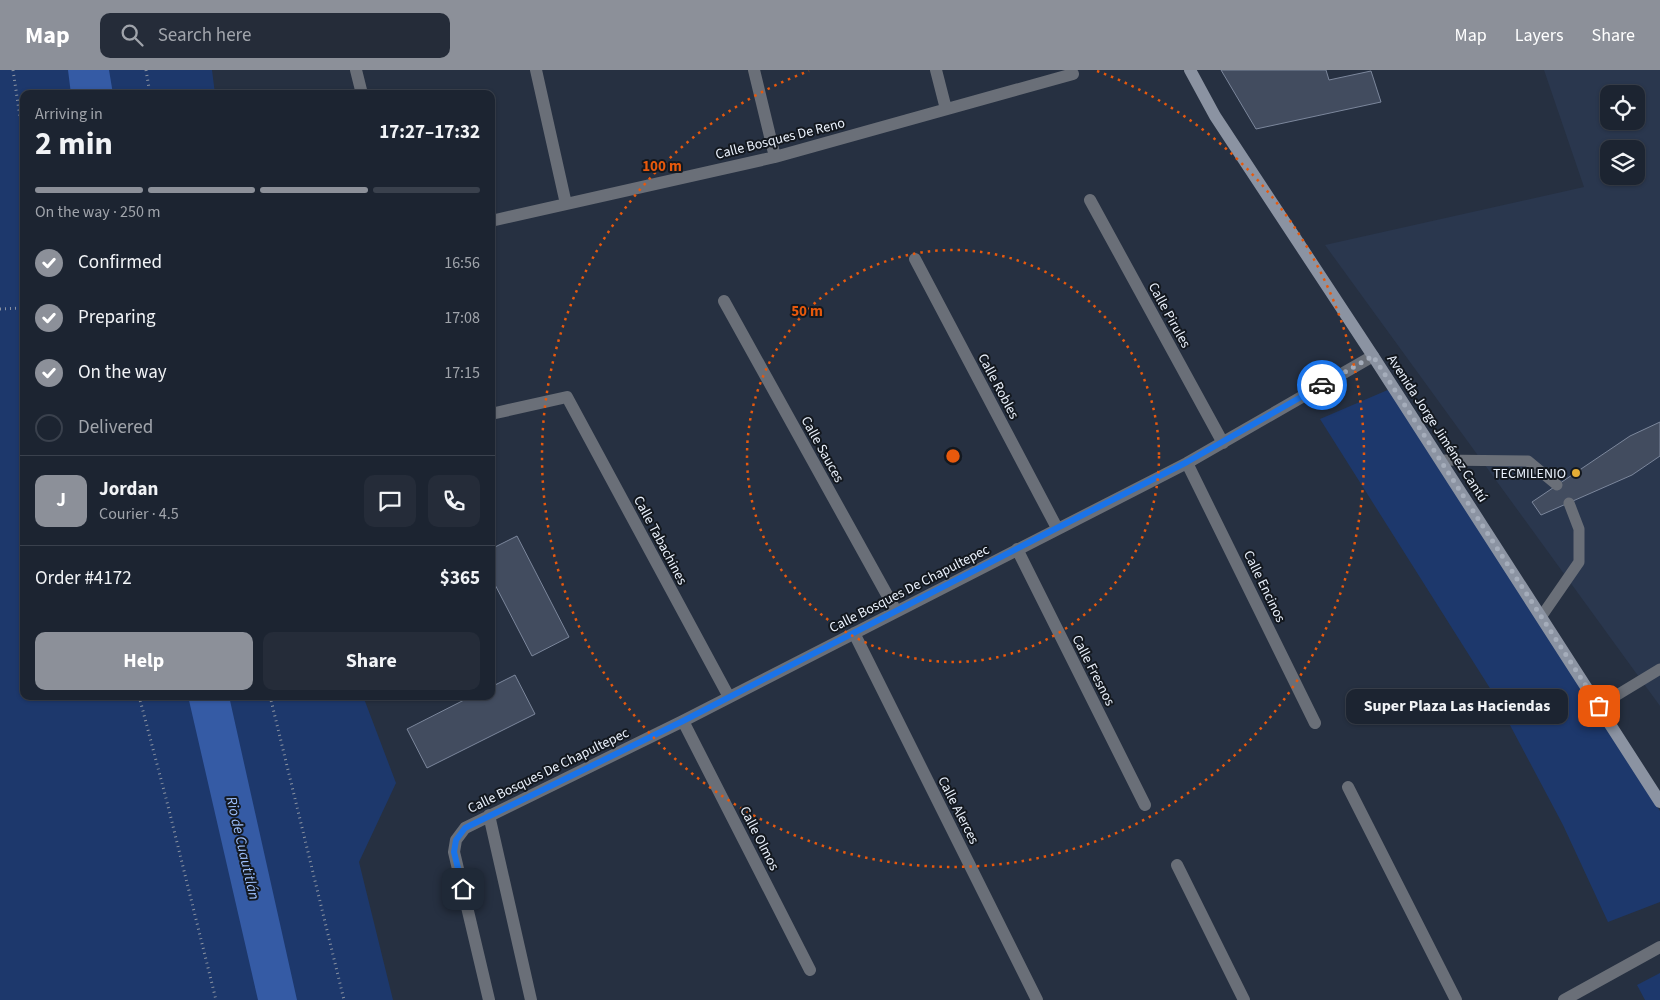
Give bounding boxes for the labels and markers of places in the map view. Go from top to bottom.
centre of rings [944,447,962,465]
place label: TECMILENIO [1493,464,1566,484]
marker: TECMILENIO [1570,467,1582,479]
pin [1578,685,1620,727]
callout: Super Plaza Las Haciendas [1346,688,1569,724]
pin [442,868,484,910]

